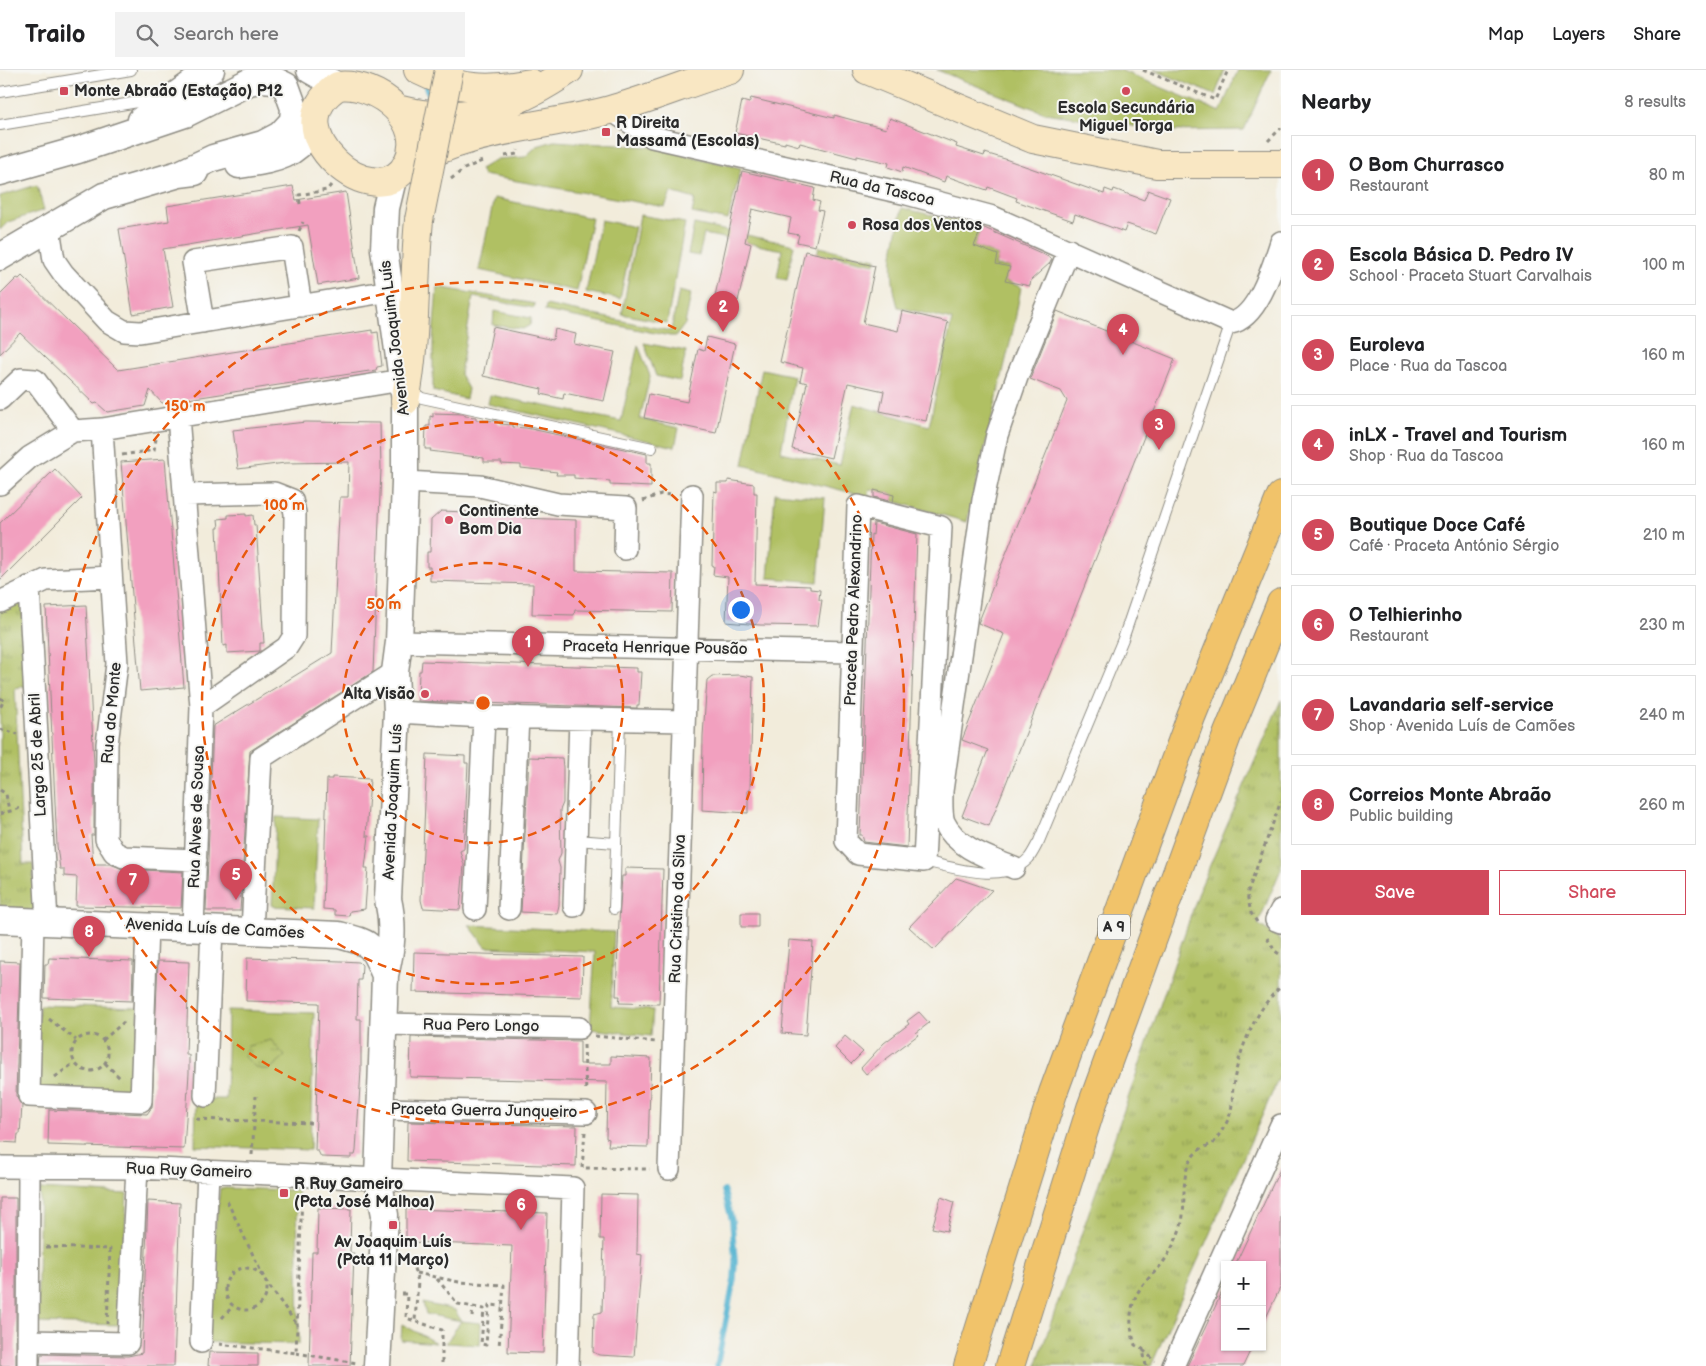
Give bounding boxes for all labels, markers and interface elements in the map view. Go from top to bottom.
search box [115,12,465,57]
text: Trailo [25,20,85,49]
icon: search [133,21,161,49]
text: Search here [173,23,279,46]
text: Map [1488,24,1524,45]
text: Layers [1552,24,1605,45]
text: Share [1633,24,1681,45]
place label: Monte Abraão (Estação) P12 [74,82,283,101]
marker: Monte Abraão (Estação) P12 [58,85,70,97]
marker: Escola Secundária Miguel Torga [1120,85,1132,97]
text: Nearby [1301,90,1371,115]
text: 8 results [1624,93,1686,112]
place label: Escola Secundária Miguel Torga [1057,99,1195,136]
place label: R Direita Massamá (Escolas) [616,114,760,151]
marker: R Direita Massamá (Escolas) [600,126,612,138]
text: O Bom Churrasco [1349,154,1504,177]
text: 1 [1315,166,1321,185]
text: 80 m [1649,166,1685,185]
street label: Rua da Tascoa [828,168,936,210]
text: Restaurant [1349,177,1429,196]
place label: Rosa dos Ventos [862,216,982,235]
marker: Rosa dos Ventos [846,219,858,231]
text: Escola Básica D. Pedro IV [1349,244,1574,267]
text: 2 [1313,256,1323,275]
text: 100 m [1642,256,1685,275]
street label: Avenida Joaquim Luís [376,259,414,417]
text: School · Praceta Stuart Carvalhais [1349,267,1592,286]
pin: 2 [707,291,739,332]
pin: 4 [1107,314,1139,355]
text: Euroleva [1349,334,1425,357]
text: 3 [1313,346,1323,365]
text: 160 m [1642,346,1685,365]
text: Place · Rua da Tascoa [1349,357,1507,376]
text: 150 m [164,397,206,416]
pin: 3 [1143,409,1175,450]
text: inLX - Travel and Tourism [1349,424,1567,447]
text: 4 [1313,436,1323,455]
text: 160 m [1642,436,1685,455]
text: Shop · Rua da Tascoa [1349,447,1504,466]
text: 100 m [263,496,305,515]
place label: Continente Bom Dia [459,502,539,539]
marker: Continente Bom Dia [443,514,455,526]
street label: Praceta Pedro Alexandrino [841,514,867,706]
text: Boutique Doce Café [1349,514,1525,537]
text: 5 [1313,526,1323,545]
text: 210 m [1643,526,1685,545]
text: Café · Praceta António Sérgio [1349,537,1559,556]
text: 50 m [367,595,402,614]
your location [728,597,754,623]
text: O Telhierinho [1349,604,1462,627]
text: 6 [1313,616,1323,635]
text: 230 m [1639,616,1685,635]
pin: 1 [512,626,544,667]
text: Restaurant [1349,627,1429,646]
street label: Praceta Henrique Pousão [562,637,748,659]
street label: Rua do Monte [98,661,126,765]
place label: Alta Visão [343,685,415,704]
marker: Alta Visão [419,688,431,700]
street label: Largo 25 de Abril [25,693,51,817]
centre of rings [474,694,492,712]
text: Lavandaria self-service [1349,694,1554,717]
text: 7 [1314,706,1322,725]
text: 240 m [1639,706,1685,725]
text: Shop · Avenida Luís de Camões [1349,717,1575,736]
street label: Avenida Joaquim Luís [379,723,407,881]
street label: Rua Alves de Sousa [185,745,209,889]
text: Correios Monte Abraão [1349,784,1551,807]
text: 8 [1313,796,1323,815]
text: 260 m [1639,796,1685,815]
text: Public building [1349,807,1453,826]
street label: Rua Cristino da Silva [666,834,690,984]
pin: 5 [220,859,252,900]
pin: 7 [117,864,149,905]
button: Save [1301,870,1489,915]
button: Share [1499,870,1686,915]
road number: A 9 [1098,914,1130,940]
street label: Avenida Luís de Camões [125,915,305,943]
pin: 8 [73,916,105,957]
street label: Rua Pero Longo [423,1015,539,1037]
street label: Praceta Guerra Junqueiro [390,1100,578,1122]
street label: Rua Ruy Gameiro [125,1159,253,1183]
place label: R Ruy Gameiro (Pcta José Malhoa) [294,1175,435,1212]
marker: R Ruy Gameiro (Pcta José Malhoa) [278,1187,290,1199]
pin: 6 [505,1189,537,1230]
marker: Av Joaquim Luís (Pcta 11 Março) [387,1219,399,1231]
place label: Av Joaquim Luís (Pcta 11 Março) [333,1233,452,1270]
map controls [1221,1261,1266,1351]
button: + [1221,1261,1266,1306]
button: − [1221,1306,1266,1351]

